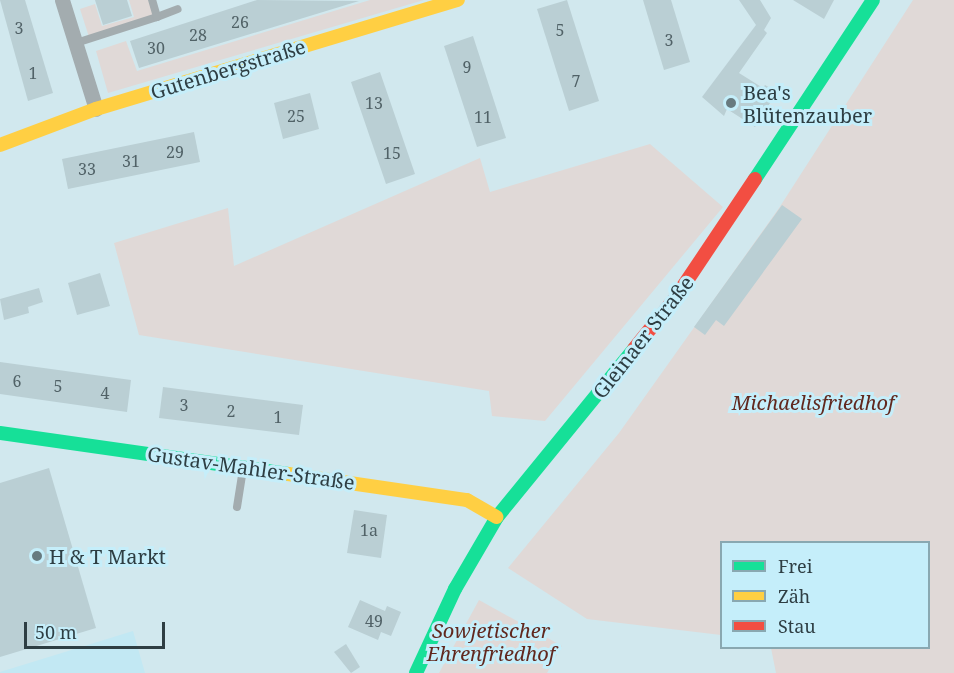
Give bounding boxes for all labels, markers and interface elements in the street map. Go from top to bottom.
house number: 26 [231,12,249,32]
house number: 3 [15,18,23,38]
house number: 5 [556,20,564,40]
house number: 28 [189,25,207,45]
house number: 3 [665,30,673,50]
street label: Gutenbergstraße [148,34,308,104]
house number: 30 [147,38,165,58]
house number: 9 [463,57,471,77]
house number: 1 [29,63,37,83]
house number: 7 [572,71,580,91]
place label: Bea's Blütenzauber [743,80,872,127]
house number: 13 [365,93,383,113]
marker: Bea's Blütenzauber [724,96,738,110]
house number: 25 [287,106,305,126]
house number: 11 [474,107,492,127]
house number: 29 [166,142,184,162]
house number: 15 [383,143,401,163]
house number: 31 [122,151,140,171]
house number: 33 [78,159,96,179]
street label: Gleinaer Straße [588,271,698,403]
house number: 6 [13,371,21,391]
house number: 5 [54,376,62,396]
house number: 4 [101,383,109,403]
park label: Michaelisfriedhof [732,390,894,414]
house number: 3 [180,395,188,415]
house number: 2 [227,401,235,421]
house number: 1 [274,407,282,427]
street label: Gustav-Mahler-Straße [146,442,356,494]
house number: 1a [360,520,378,540]
legend [720,541,930,649]
place label: H & T Markt [49,544,166,568]
marker: H & T Markt [30,549,44,563]
text: Frei [778,554,813,578]
text: Zäh [778,584,810,608]
scale bar [27,610,168,648]
house number: 49 [365,611,383,631]
text: Stau [778,614,816,638]
park label: Sowjetischer Ehrenfriedhof [427,619,555,666]
text: 50 m [35,620,77,644]

